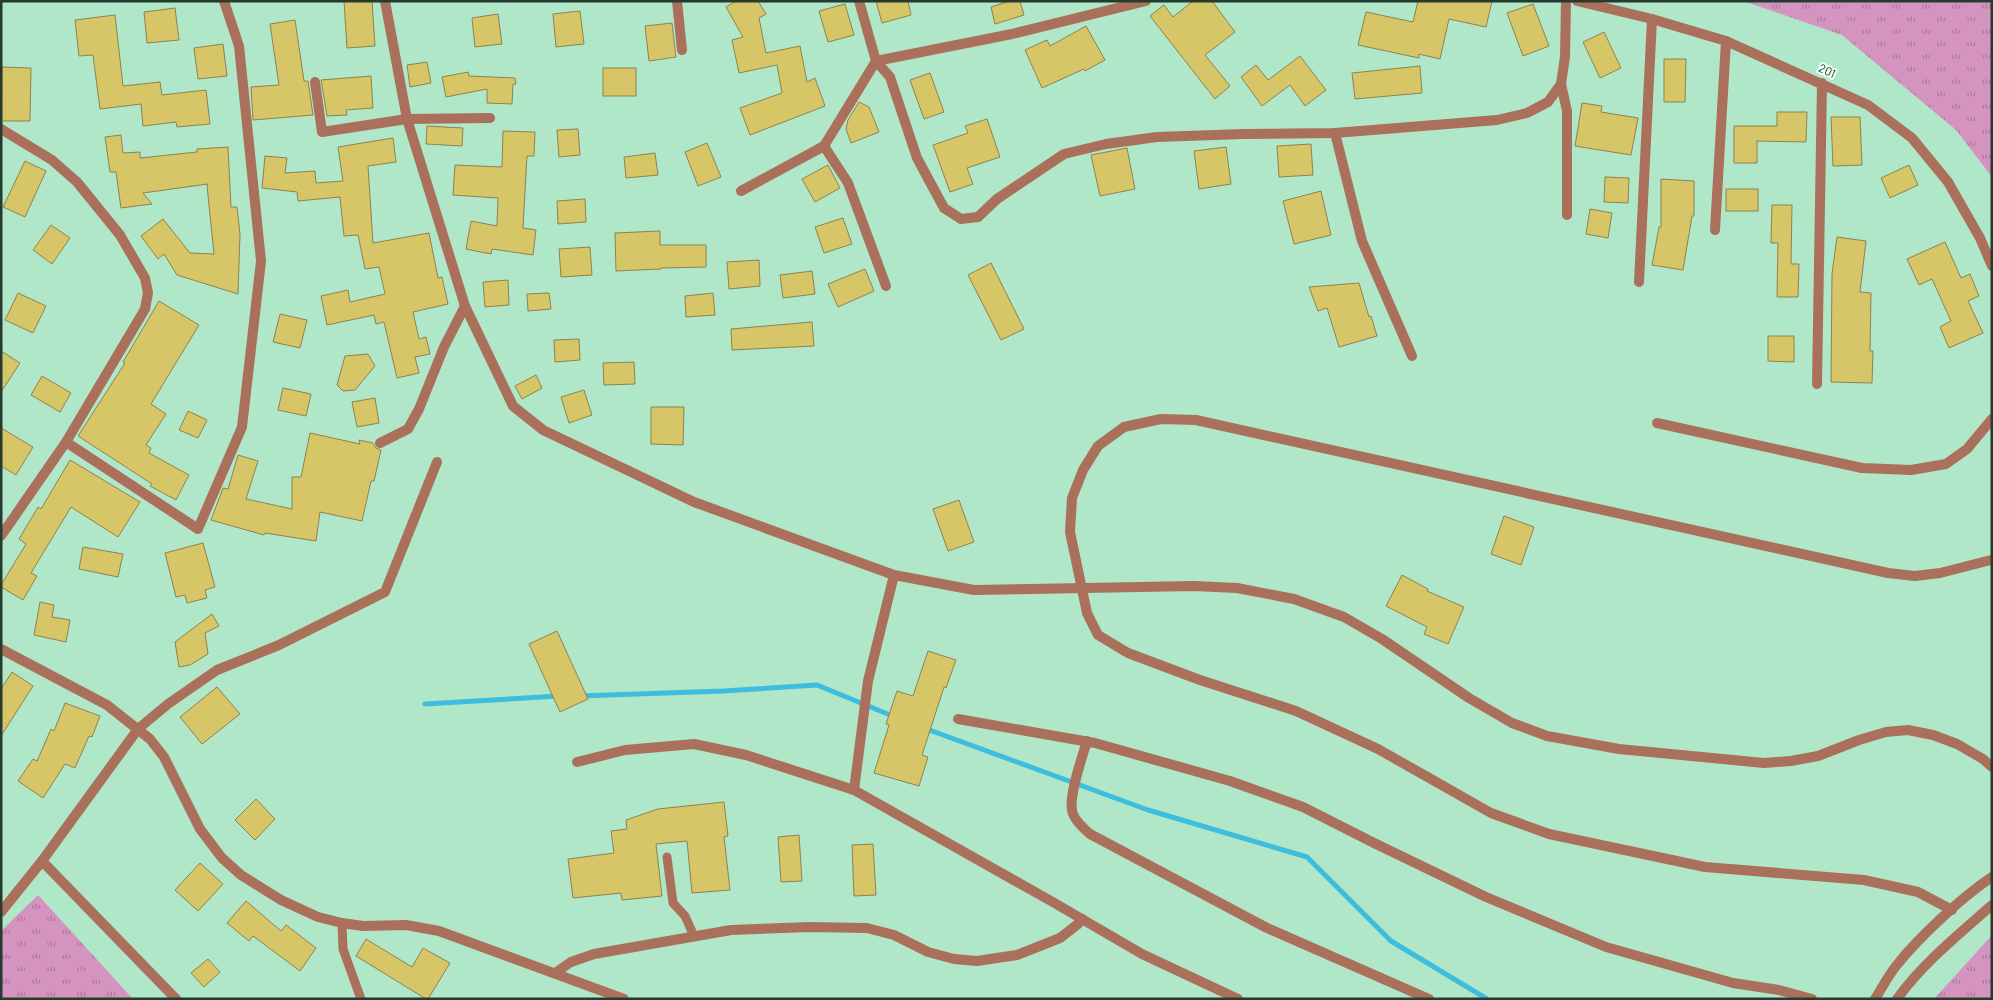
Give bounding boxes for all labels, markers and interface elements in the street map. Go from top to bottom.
street label: 201 [1817,60,1838,80]

